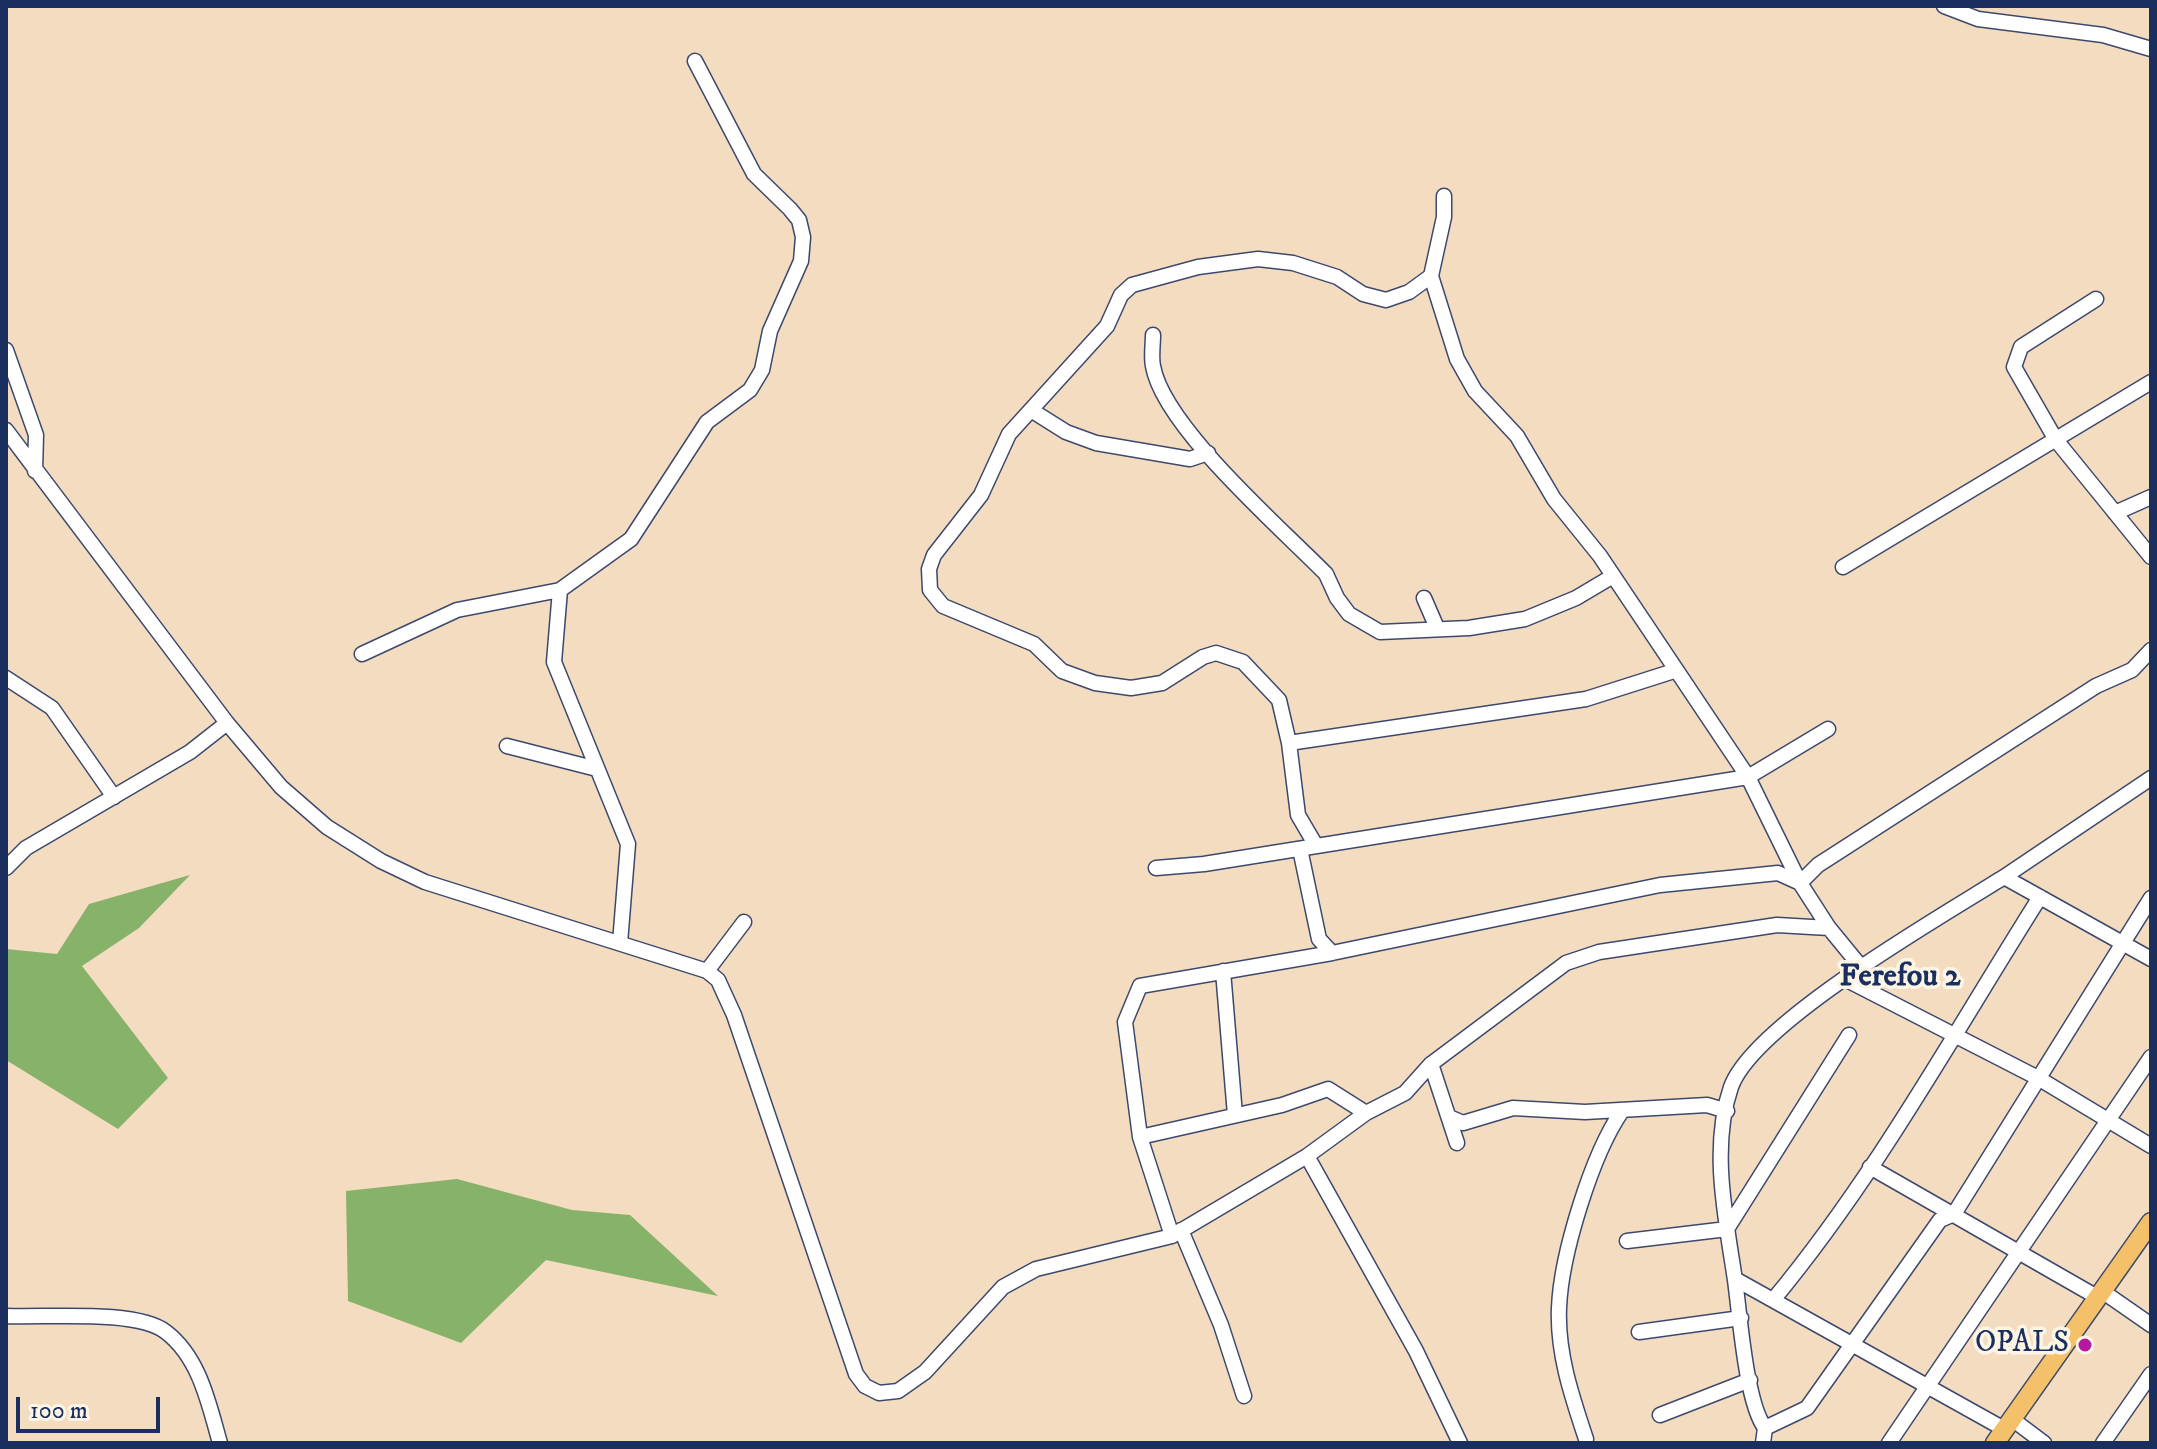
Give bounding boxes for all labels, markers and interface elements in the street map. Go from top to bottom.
district label: Ferefou 2 [1840,959,1960,997]
place label: OPALS [1975,1327,2069,1363]
marker: OPALS [2076,1336,2094,1354]
scale bar [20,1381,164,1431]
text: 100 m [30,1396,88,1426]

